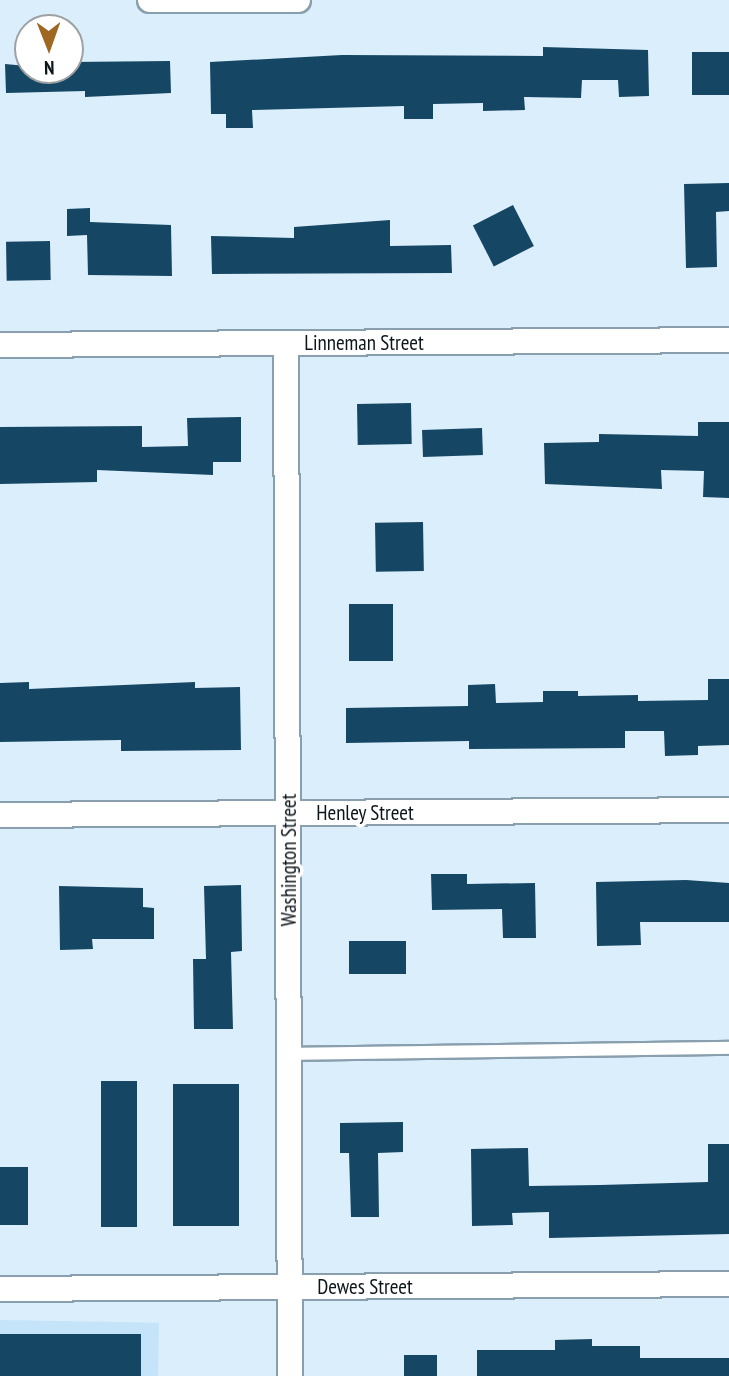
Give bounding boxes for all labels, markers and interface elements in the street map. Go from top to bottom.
north arrow [14,14,84,84]
text: N [44,56,55,80]
street label: Linneman Street [304,330,424,356]
street label: Washington Street [276,794,302,926]
street label: Henley Street [316,800,414,826]
street label: Dewes Street [317,1274,413,1300]

